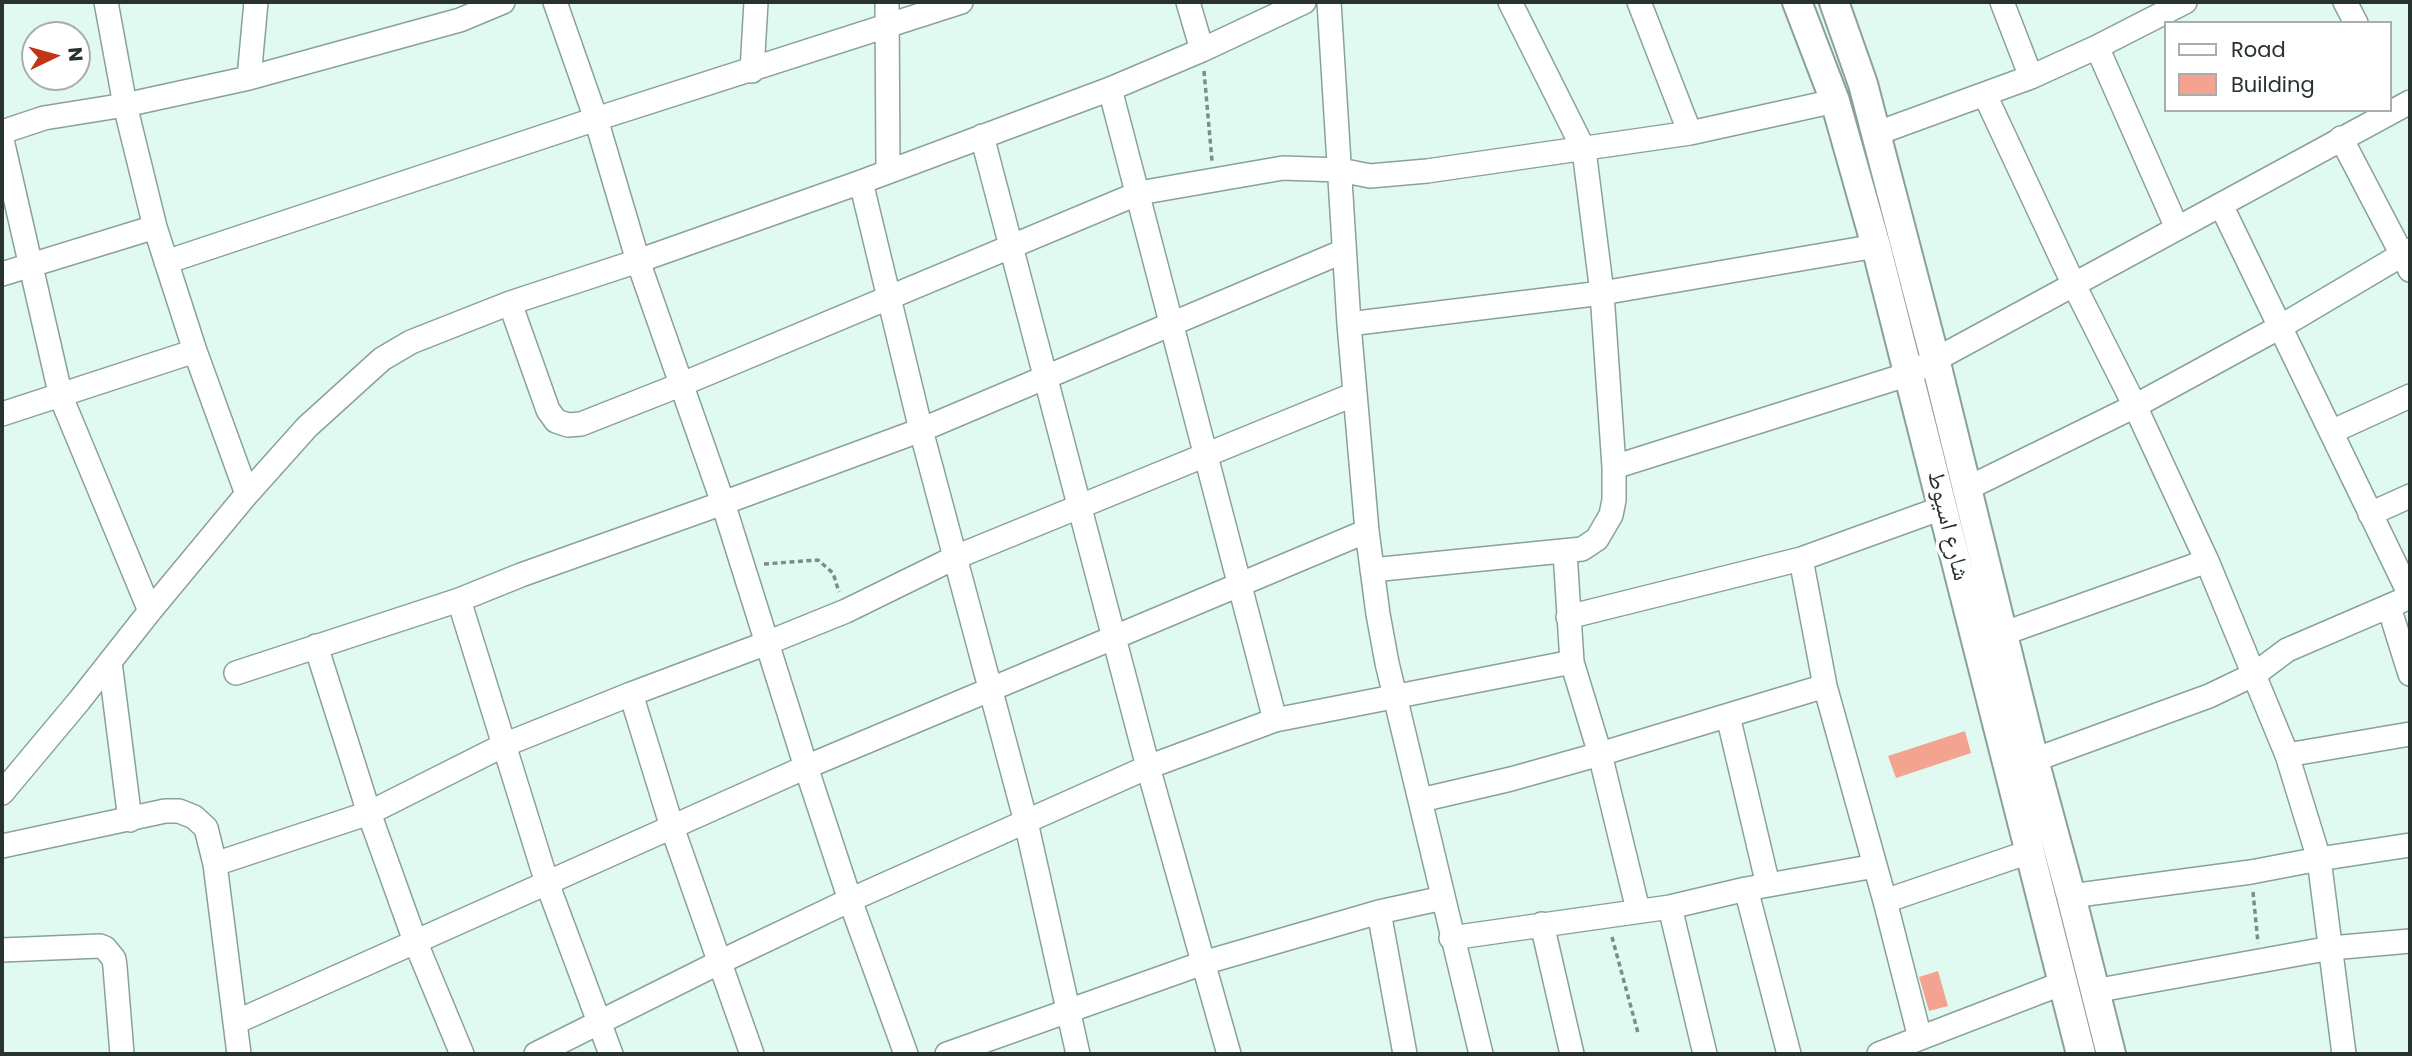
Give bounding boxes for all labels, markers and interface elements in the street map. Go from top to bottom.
north arrow [21,21,91,91]
legend [2164,21,2391,112]
text: Road [2231,35,2286,64]
text: N [61,46,89,63]
text: Building [2231,70,2315,99]
street label: شارع اسيوط [1919,468,1975,584]

